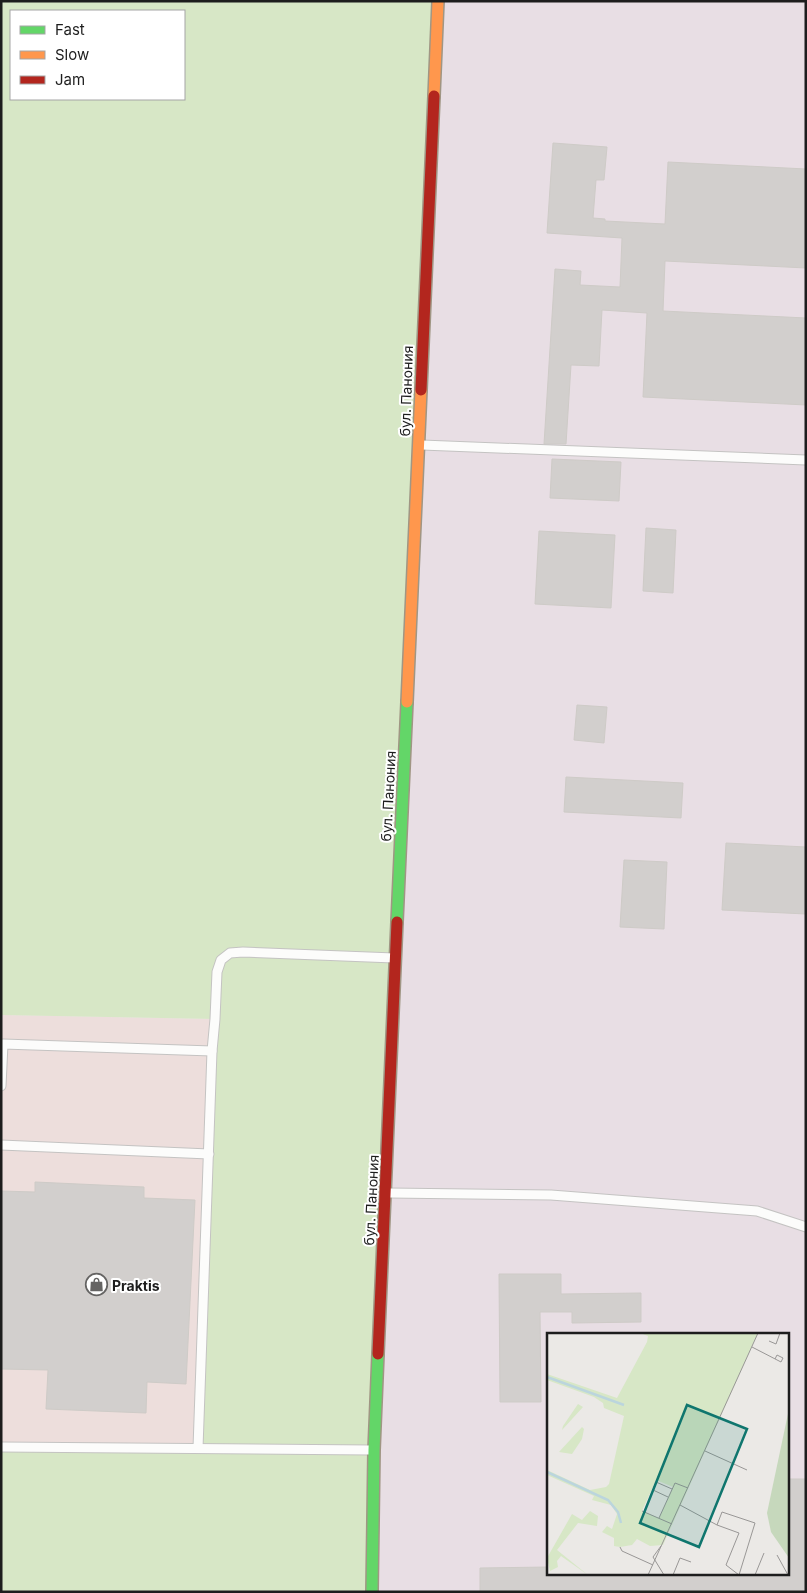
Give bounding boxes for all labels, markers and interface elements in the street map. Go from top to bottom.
legend [10,10,185,100]
text: Fast [55,20,85,39]
text: Slow [55,45,89,64]
text: Jam [55,70,85,89]
street label: бул. Панония [396,345,416,437]
street label: бул. Панония [377,750,399,842]
street label: бул. Панония [360,1154,382,1246]
shop icon: Praktis [84,1273,108,1297]
place label: Praktis [112,1277,160,1294]
inset map [547,1333,790,1576]

